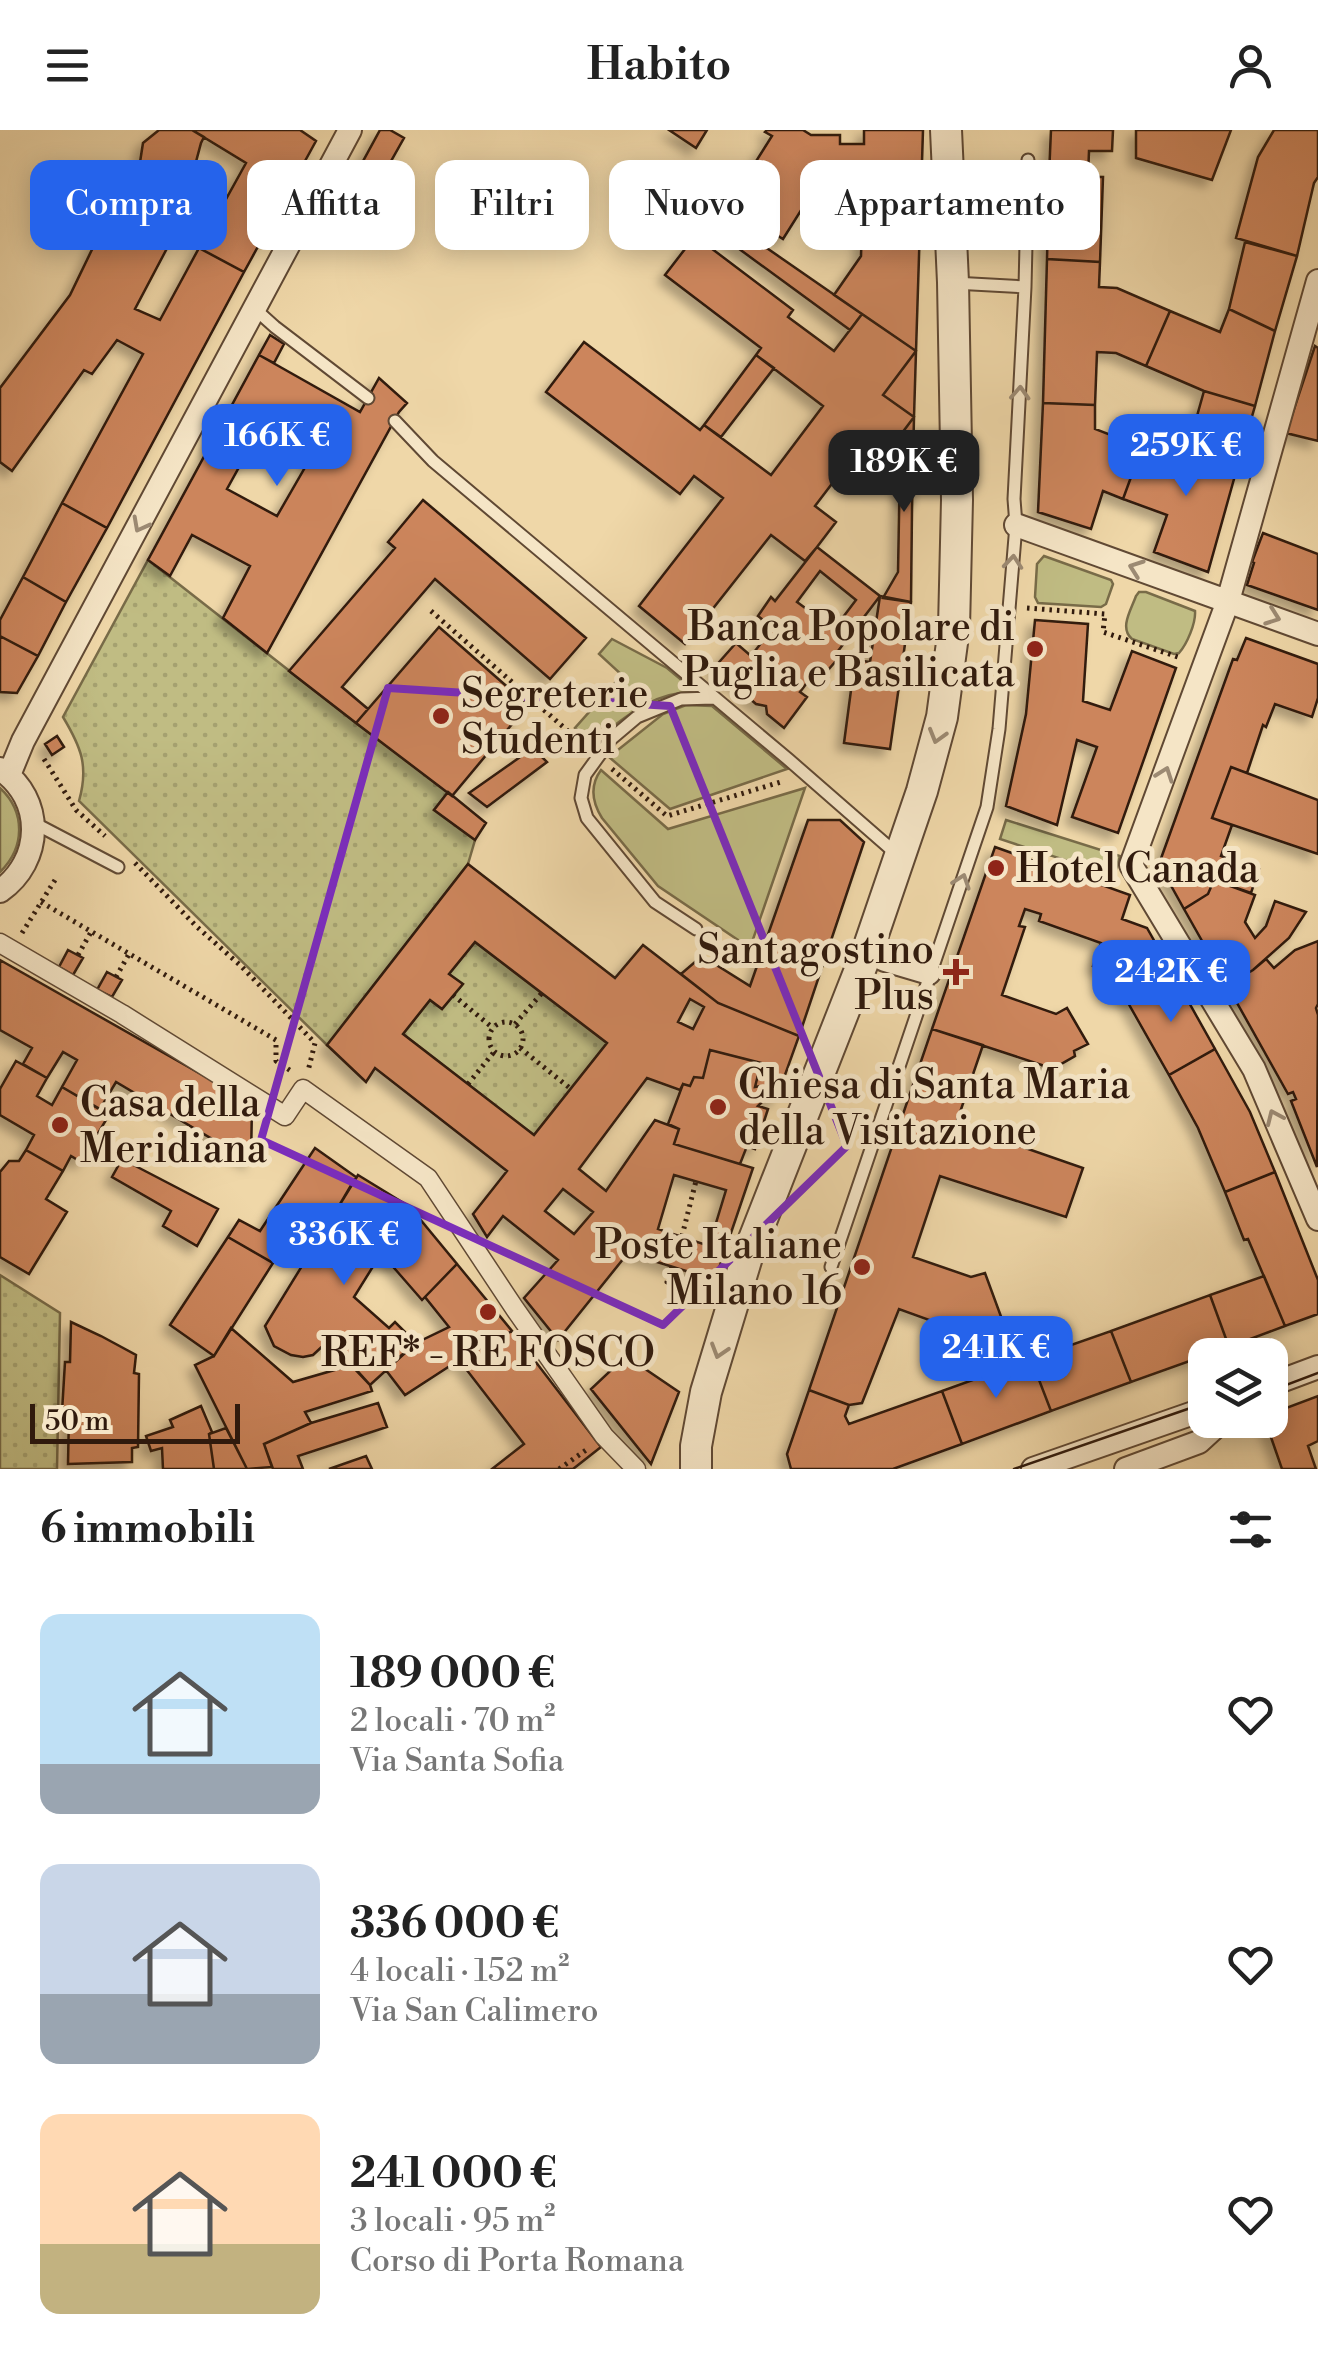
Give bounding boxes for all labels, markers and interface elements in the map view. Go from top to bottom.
text: Habito [587,37,731,94]
icon: menu [40,38,95,93]
icon: person [1223,38,1278,93]
chip: Compra [30,160,227,250]
chip: Affitta [247,160,415,250]
chip: Filtri [435,160,589,250]
chip: Nuovo [609,160,780,250]
chip: Appartamento [800,160,1100,250]
one-way arrow [1009,384,1030,400]
pin: 166K € [196,404,358,489]
pin: 259K € [1105,414,1267,499]
text: 166K € [224,416,330,456]
text: 259K € [1130,426,1242,466]
pin: 189K € [823,430,985,515]
text: 189K € [850,442,958,482]
one-way arrow [132,514,152,532]
one-way arrow [1002,553,1023,569]
one-way arrow [1128,559,1145,580]
place label: Banca Popolare di Puglia e Basilicata [682,603,1016,700]
one-way arrow [1263,606,1280,626]
marker: Banca Popolare di Puglia e Basilicata [1024,638,1046,660]
place label: Segreterie Studenti [461,670,649,766]
marker: Segreterie Studenti [430,705,452,727]
one-way arrow [928,727,949,744]
one-way arrow [1153,766,1174,783]
place label: Hotel Canada [1016,845,1260,895]
marker: Hotel Canada [985,857,1007,879]
one-way arrow [950,874,971,891]
place label: Santagostino Plus [697,926,934,1022]
pin: 242K € [1090,940,1252,1025]
text: 242K € [1114,952,1228,992]
marker: Santagostino Plus [943,959,969,985]
place label: Chiesa di Santa Maria della Visitazione [738,1061,1131,1157]
place label: Casa della Meridiana [80,1079,268,1175]
marker: Chiesa di Santa Maria della Visitazione [707,1096,729,1118]
one-way arrow [1266,1109,1286,1127]
marker: Casa della Meridiana [49,1114,71,1136]
pin: 336K € [263,1203,425,1288]
text: 336K € [289,1215,399,1255]
place label: Poste Italiane Milano 16 [595,1221,842,1317]
marker: Poste Italiane Milano 16 [851,1256,873,1278]
marker: REF* - RE FOSCO [477,1301,499,1323]
pin: 241K € [915,1316,1077,1401]
text: 241K € [942,1328,1050,1368]
place label: REF* - RE FOSCO [321,1329,655,1379]
map controls [1188,1338,1288,1438]
button: layers [1188,1338,1288,1438]
one-way arrow [710,1341,731,1358]
scale bar [30,1399,240,1444]
text: 50 m [45,1404,109,1439]
icon: filters [1223,1502,1278,1557]
text: 6 immobili [40,1503,255,1556]
text: 189 000 € [350,1648,555,1701]
icon: home [120,1654,240,1774]
icon: heart [1223,1687,1278,1742]
text: 2 locali · 70 m² [350,1701,556,1741]
text: Via Santa Sofia [350,1741,564,1781]
text: 336 000 € [350,1898,559,1951]
icon: home [120,1904,240,2024]
icon: heart [1223,1937,1278,1992]
text: 4 locali · 152 m² [350,1951,569,1991]
text: Via San Calimero [350,1991,598,2031]
text: 241 000 € [350,2148,557,2201]
icon: home [120,2154,240,2274]
icon: heart [1223,2187,1278,2242]
text: 3 locali · 95 m² [350,2201,555,2241]
text: Corso di Porta Romana [350,2241,684,2281]

